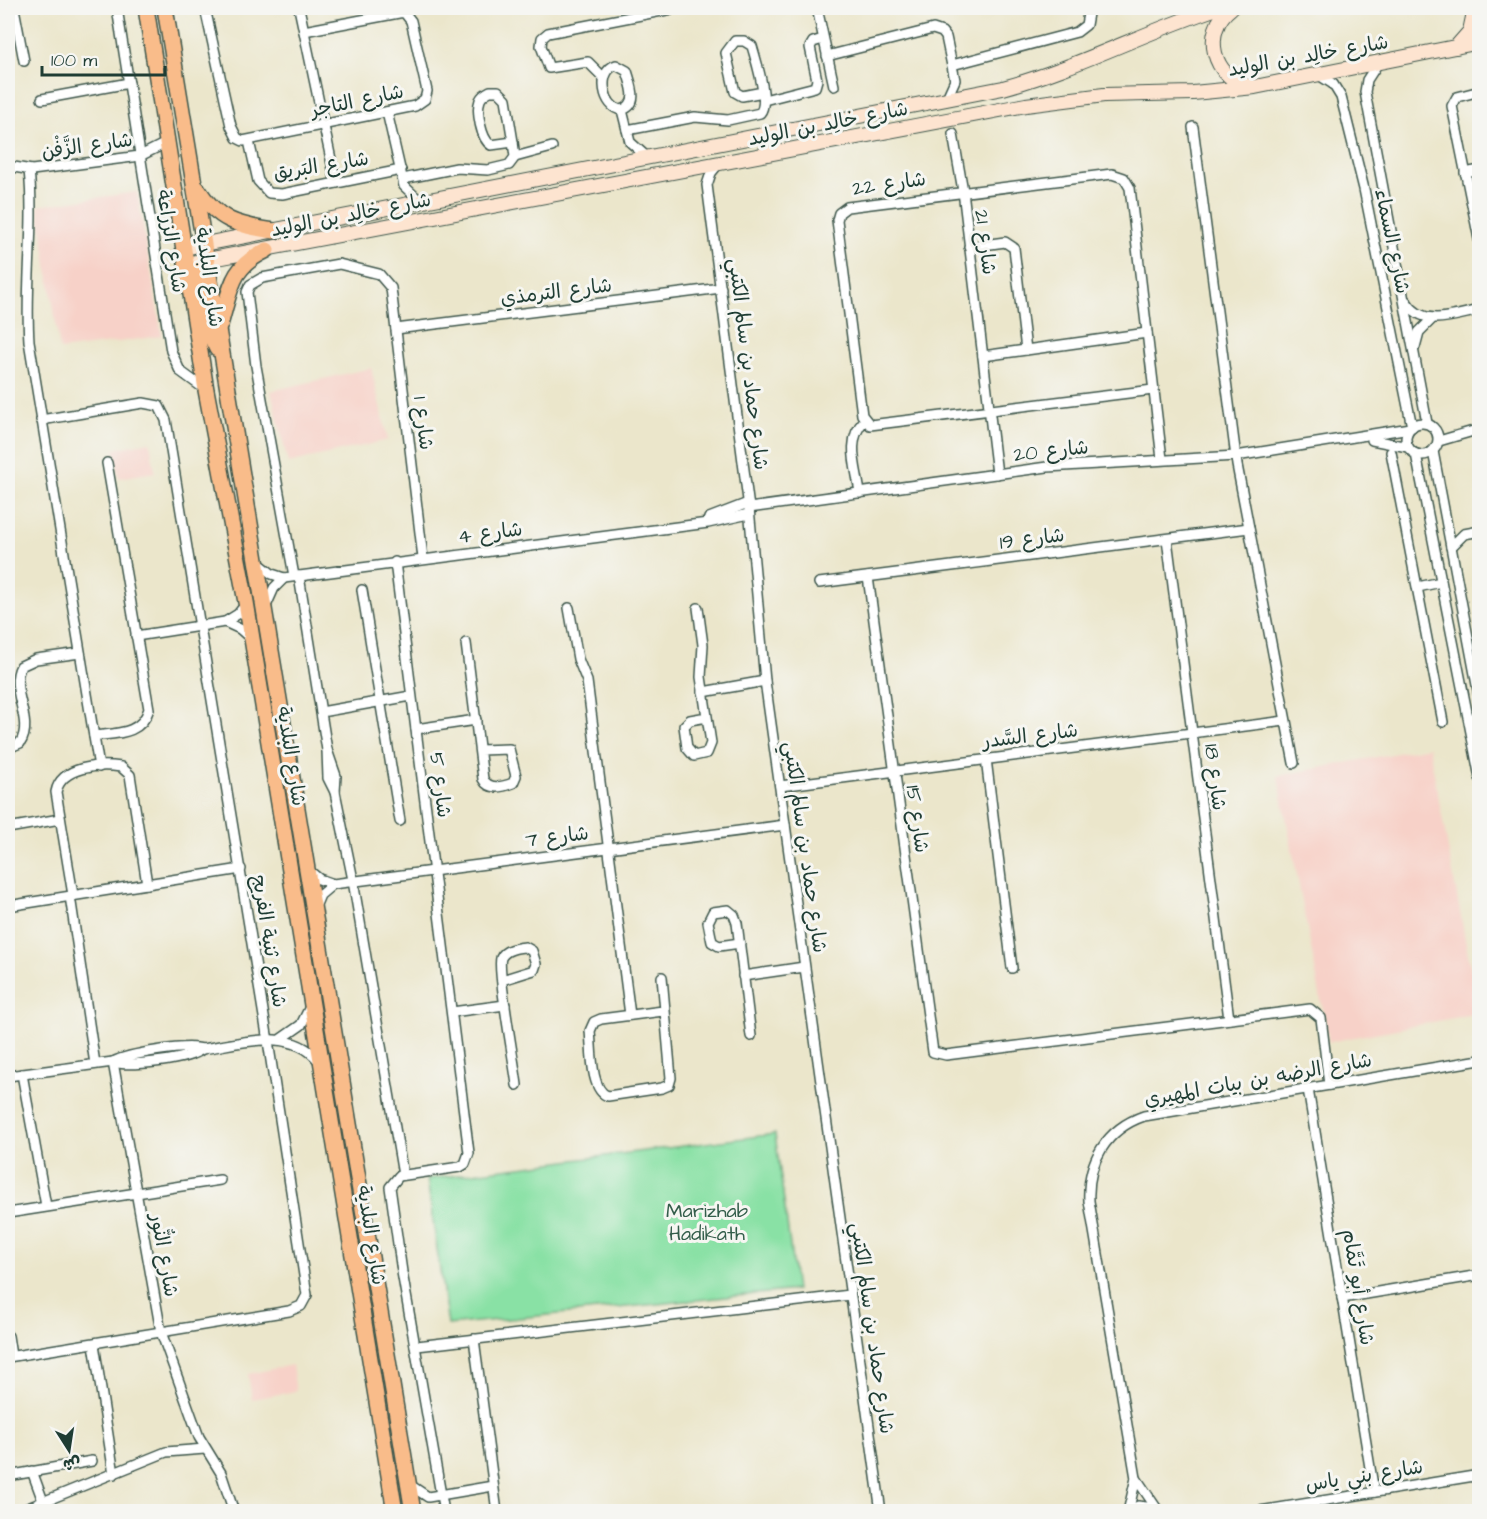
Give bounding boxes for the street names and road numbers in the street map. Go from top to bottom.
street label: شارع خالِد بن الوليد [1226,28,1391,84]
street label: شارع التاجر [306,77,406,125]
street label: شارع خالِد بن الوليد [746,95,911,153]
street label: شارع الزَّفْن [40,125,134,166]
street label: شارع البَريق [271,145,371,187]
street label: شارع 22 [850,165,928,203]
street label: شارع خالِد بن الوليد [269,186,434,244]
street label: شارع السماء [1367,186,1417,296]
street label: شارع الزراعة [149,188,193,295]
street label: شارع 21 [967,208,1003,276]
street label: شارع البلدية [188,225,230,329]
street label: شارع حماد بن سالم الكتبي [718,257,775,472]
street label: شارع الترمذي [499,271,613,313]
street label: شارع 1 [406,395,440,452]
street label: شارع 20 [1012,433,1090,469]
street label: شارع 4 [456,515,524,551]
street label: شارع 19 [998,521,1066,557]
street label: شارع البلدية [269,704,313,808]
street label: شارع السَّدر [979,716,1079,756]
street label: شارع حماد بن سالم الكتبي [773,740,834,955]
street label: شارع 18 [1197,742,1233,812]
street label: شارع 5 [422,751,458,819]
street label: شارع 15 [898,784,936,855]
street label: شارع 7 [524,819,590,855]
street label: شارع ثنية الفريج [245,873,293,1009]
street label: شارع الرضه بن بيات المهيري [1142,1046,1374,1114]
street label: شارع البلدية [349,1183,393,1287]
street label: شارع النُّور [143,1209,187,1299]
street label: شارع حماد بن سالم الكتبي [840,1221,901,1436]
street label: شارع أبو تَمَّام [1335,1227,1381,1347]
street label: شارع بني ياس [1303,1453,1425,1502]

